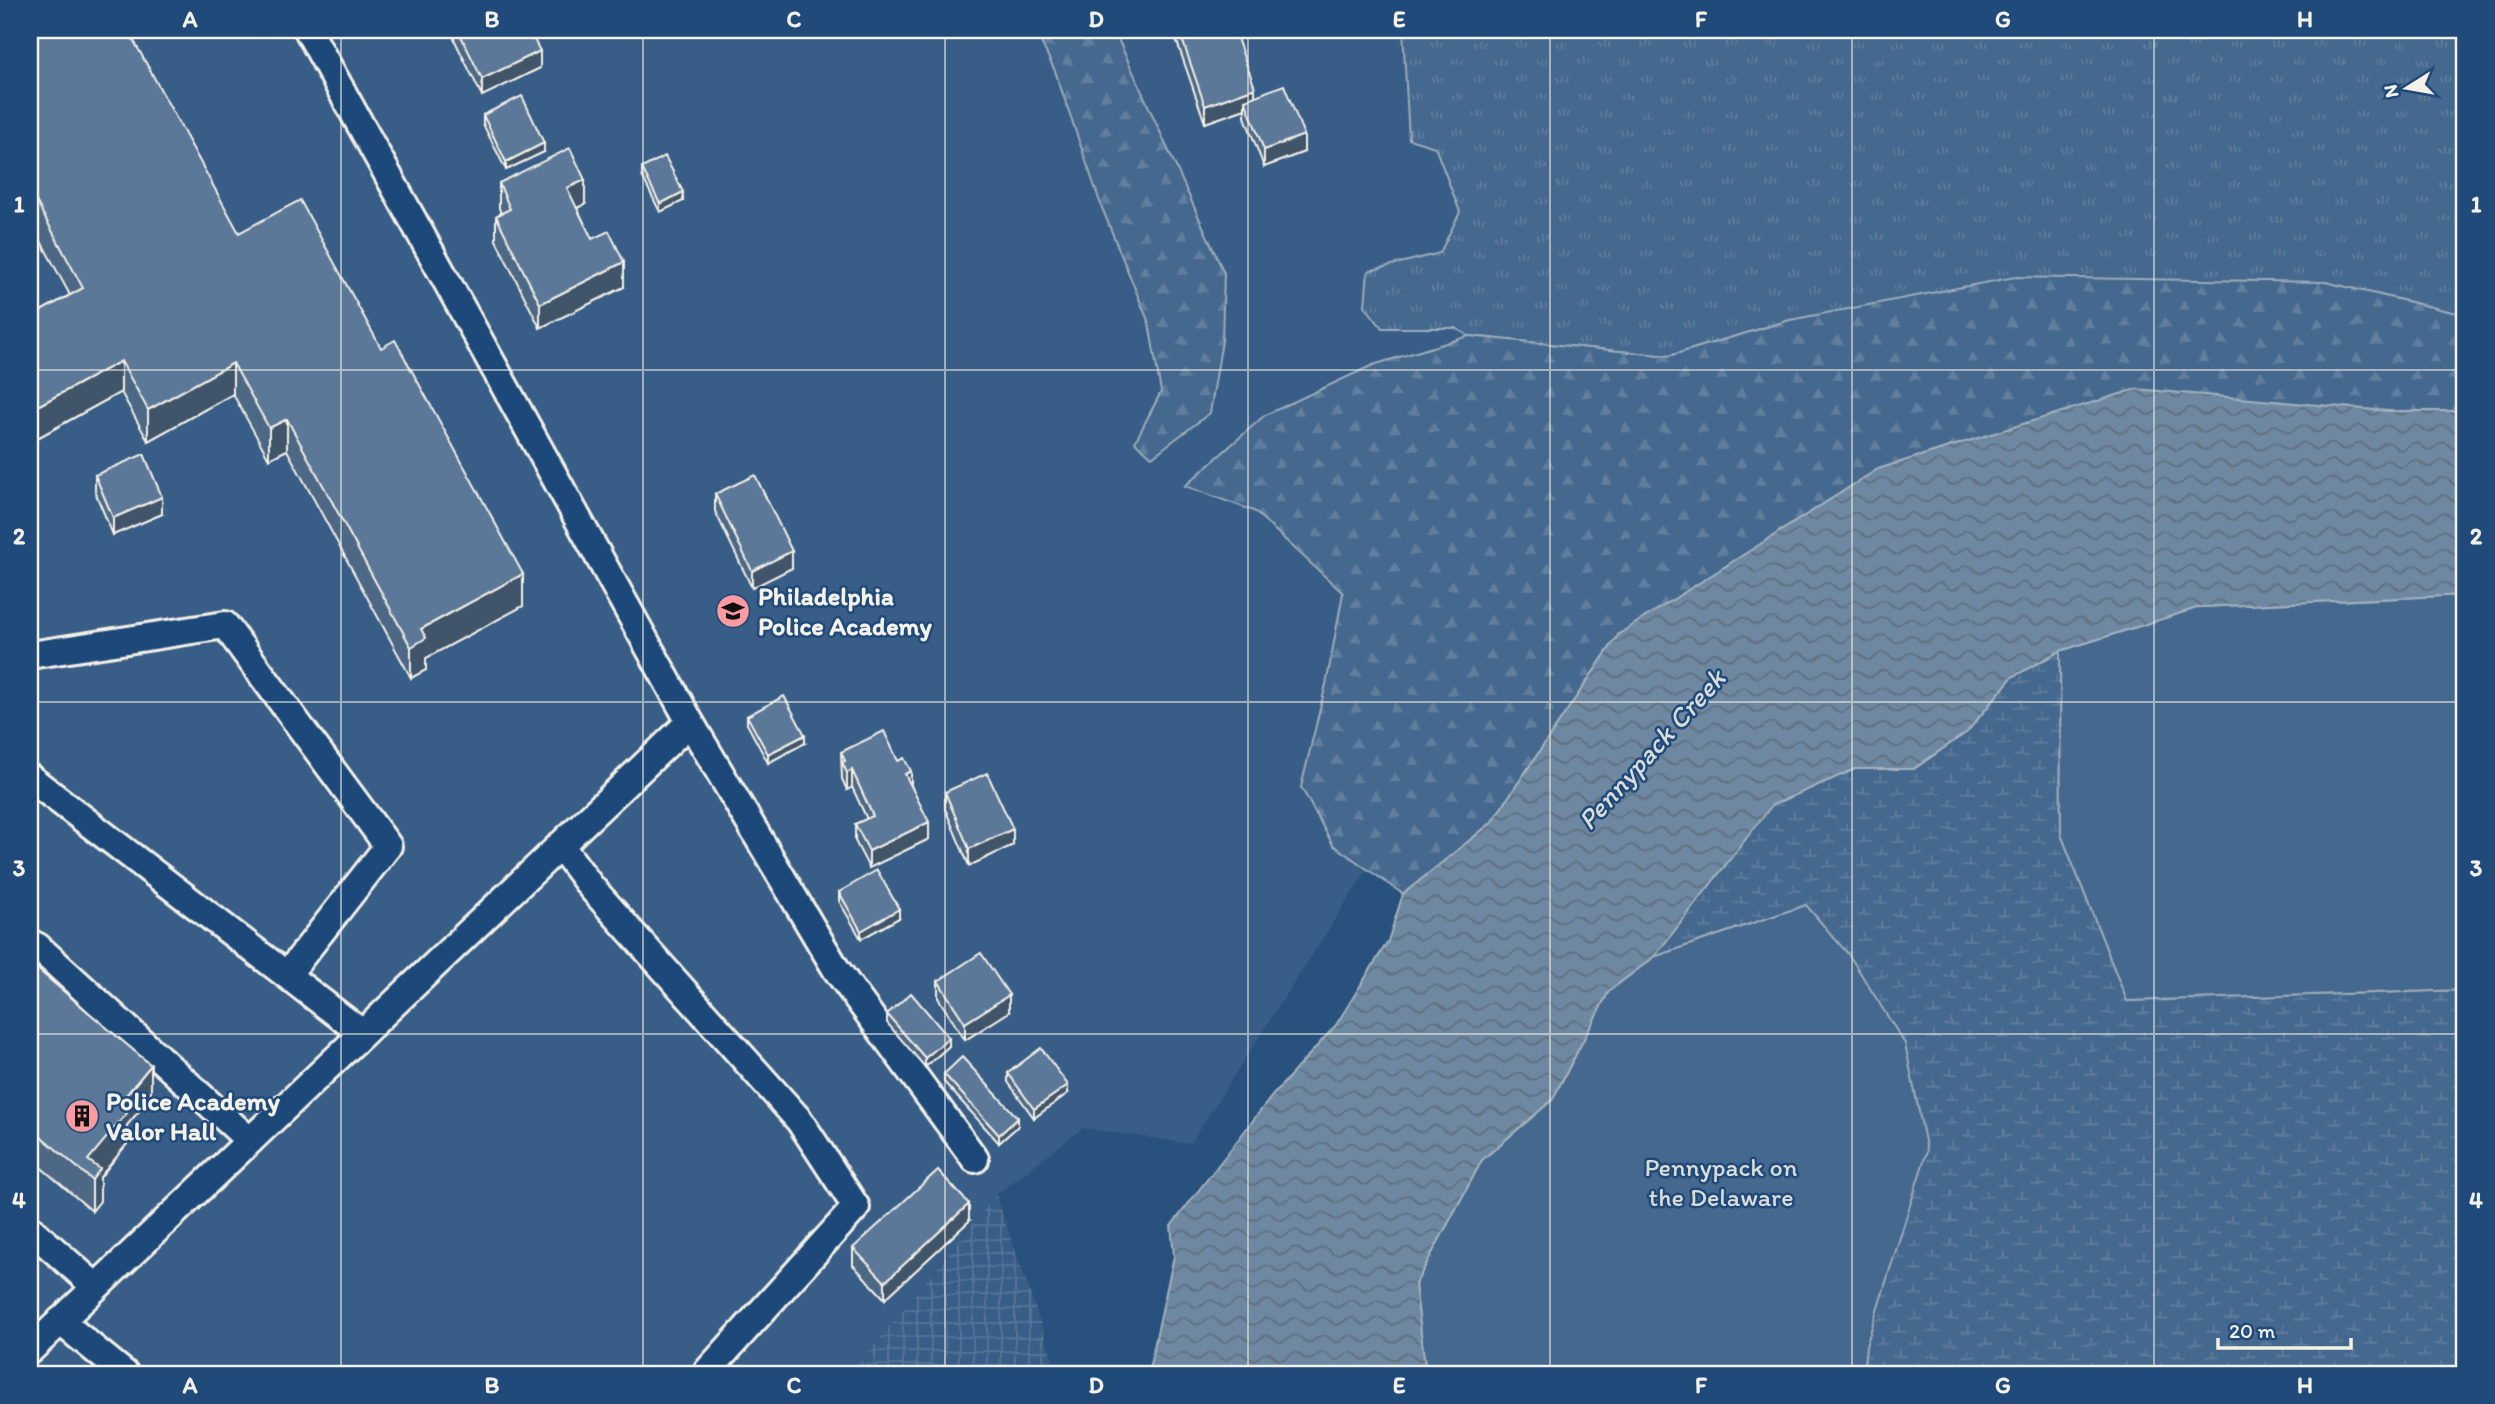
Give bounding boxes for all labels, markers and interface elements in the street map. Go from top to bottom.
text: A [182,5,198,33]
text: B [485,5,500,33]
text: C [787,5,802,33]
text: D [1088,5,1104,33]
text: E [1393,5,1406,33]
text: F [1695,5,1708,33]
text: G [1995,5,2011,33]
text: H [2297,5,2313,33]
north arrow [2372,52,2442,122]
text: N [2378,83,2403,100]
text: 1 [14,190,25,218]
text: 1 [2471,190,2482,218]
text: 2 [13,522,26,550]
text: 2 [2470,522,2483,550]
place label: Philadelphia Police Academy [758,580,933,642]
school or university icon: Philadelphia Police Academy [714,592,752,630]
water label: Pennypack Creek [1570,660,1733,836]
text: 3 [13,854,26,882]
text: 3 [2470,854,2483,882]
place label: Police Academy Valor Hall [106,1085,281,1147]
building icon: Police Academy Valor Hall [63,1097,101,1135]
park label: Pennypack on the Delaware [1645,1151,1798,1213]
text: 4 [12,1186,26,1214]
text: 4 [2469,1186,2483,1214]
scale bar [2218,1306,2352,1350]
text: 20 m [2229,1318,2276,1343]
text: A [182,1371,198,1399]
text: B [485,1371,500,1399]
text: C [787,1371,802,1399]
text: D [1088,1371,1104,1399]
text: E [1393,1371,1406,1399]
text: F [1695,1371,1708,1399]
text: G [1995,1371,2011,1399]
text: H [2297,1371,2313,1399]

